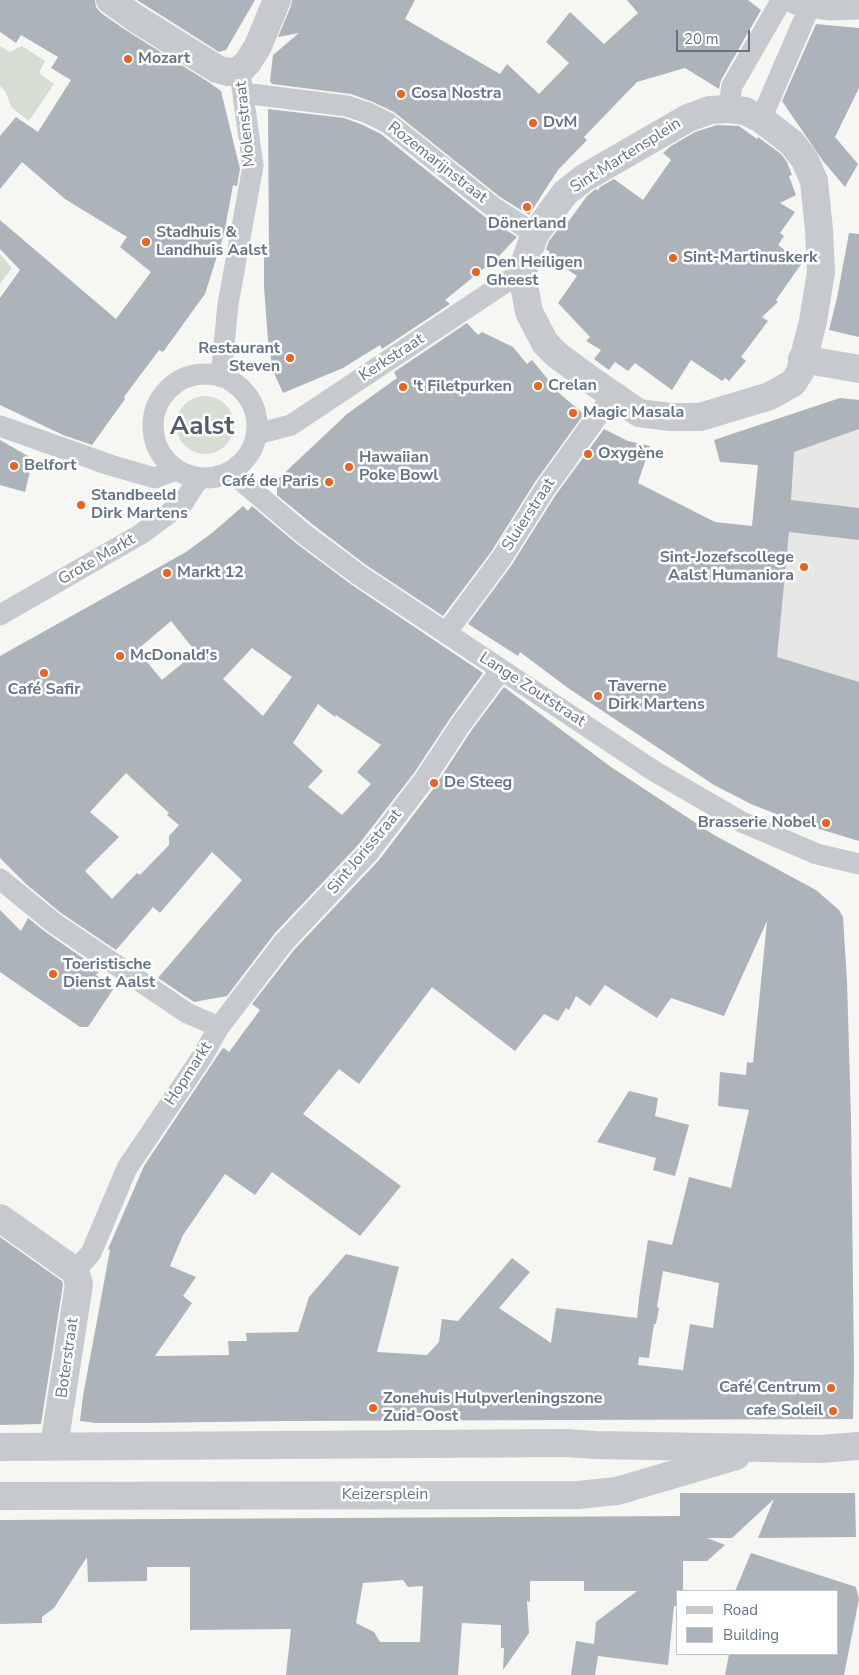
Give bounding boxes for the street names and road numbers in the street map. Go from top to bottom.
street label: Molenstraat [232,80,260,168]
street label: Sint Martensplein [567,114,685,198]
street label: Rozemarijnstraat [383,118,491,208]
street label: Kerkstraat [356,330,428,386]
street label: Sluierstraat [498,475,560,555]
street label: Grote Markt [55,530,139,590]
street label: Lange Zoutstraat [475,649,589,731]
street label: Sint Jorisstraat [324,806,406,898]
street label: Hopmarkt [161,1039,217,1109]
street label: Boterstraat [53,1317,83,1399]
street label: Keizersplein [342,1485,428,1505]

